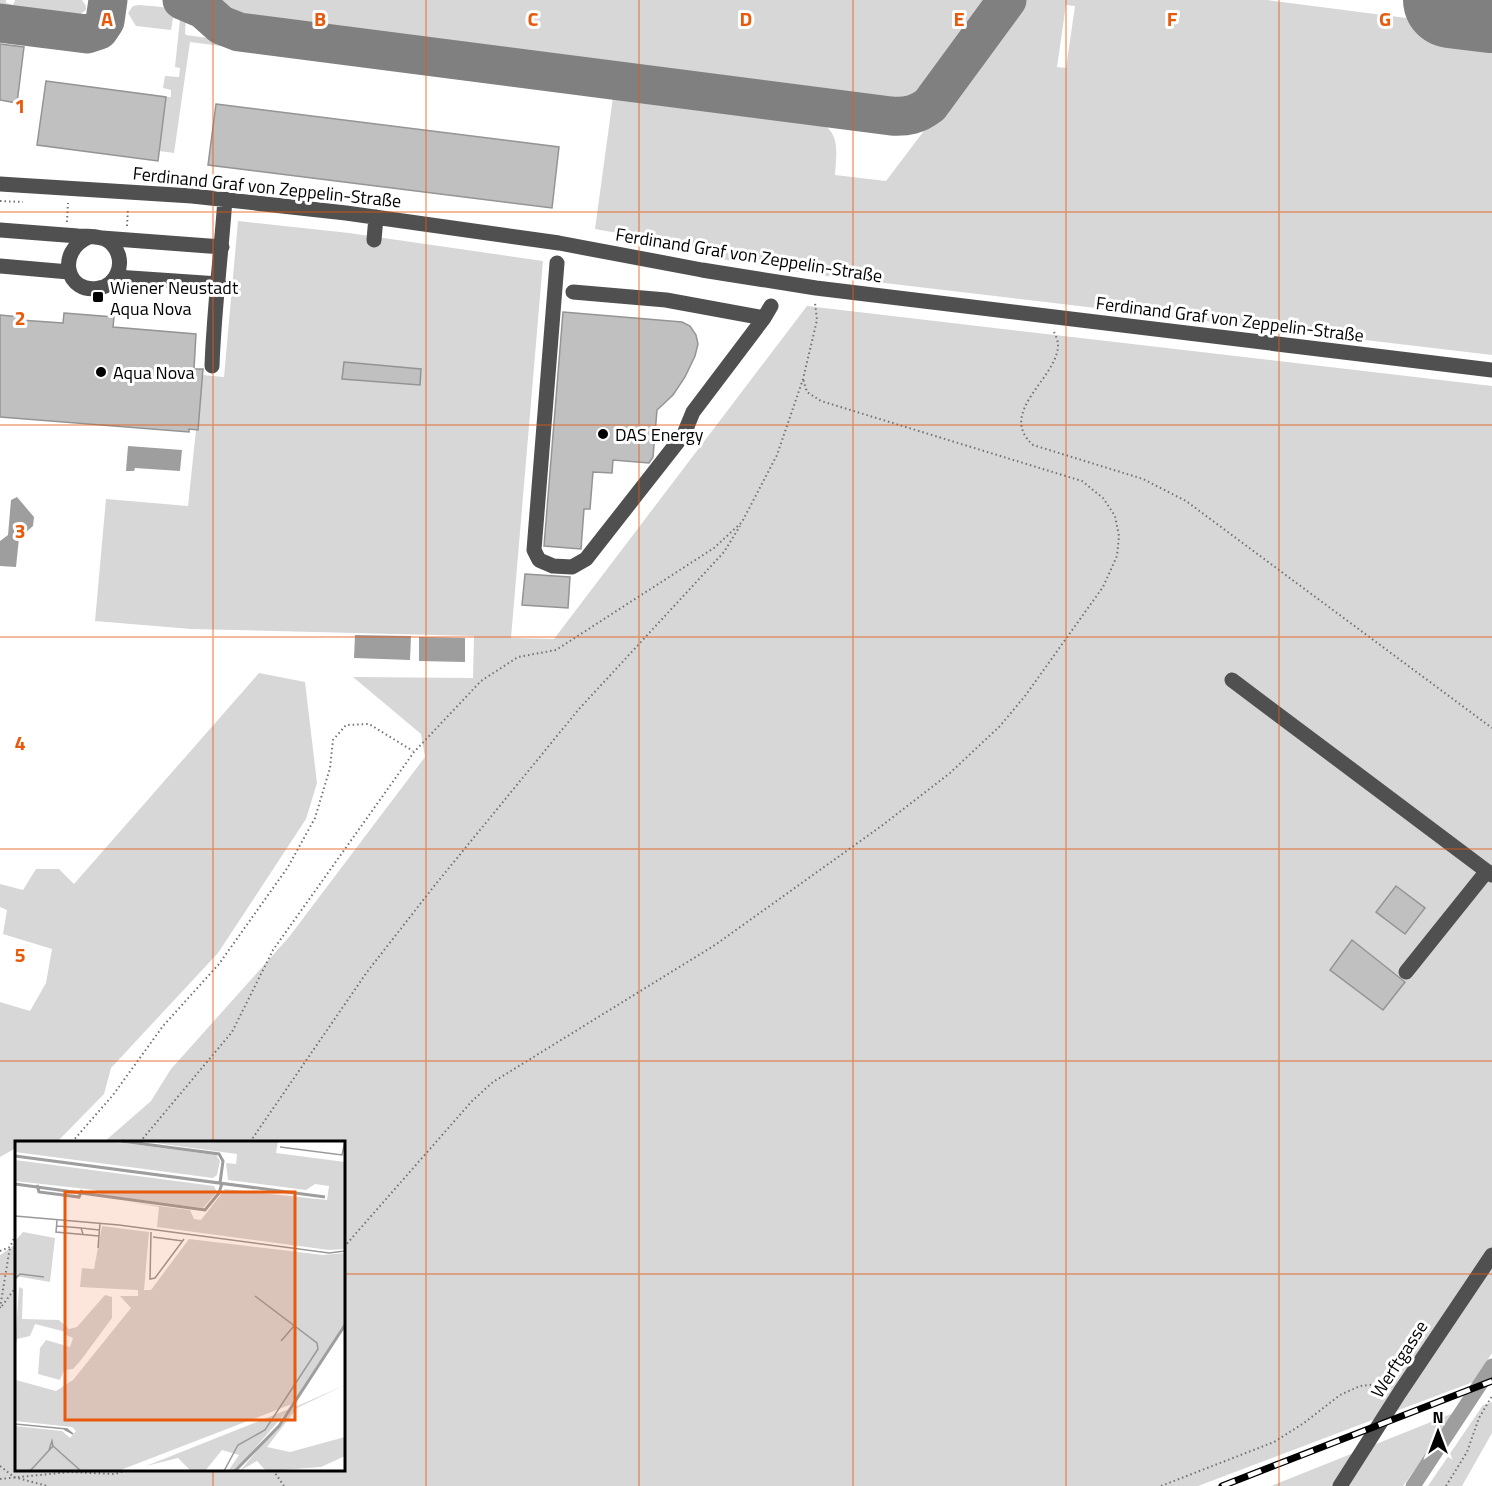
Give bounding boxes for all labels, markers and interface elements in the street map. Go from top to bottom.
text: A [101,3,113,34]
text: B [314,3,326,34]
text: C [528,3,539,34]
text: D [740,3,752,34]
text: E [953,3,965,34]
text: F [1167,3,1178,34]
text: G [1379,3,1391,34]
text: 1 [14,90,26,121]
street label: Ferdinand Graf von Zeppelin-Straße [131,159,403,215]
street label: Ferdinand Graf von Zeppelin-Straße [614,221,884,289]
place label: Wiener Neustadt Aqua Nova [110,274,239,322]
street label: Ferdinand Graf von Zeppelin-Straße [1094,289,1366,349]
marker: Wiener Neustadt Aqua Nova [91,290,105,304]
text: 2 [14,302,26,333]
place label: Aqua Nova [113,359,195,386]
marker: Aqua Nova [94,365,108,379]
place label: DAS Energy [615,421,704,448]
marker: DAS Energy [596,427,610,441]
text: 3 [14,515,26,546]
text: 4 [14,727,26,758]
text: 5 [14,939,26,970]
inset map [15,1141,345,1471]
street label: Werftgasse [1364,1315,1434,1403]
north arrow [1408,1402,1468,1462]
text: N [1432,1405,1444,1429]

